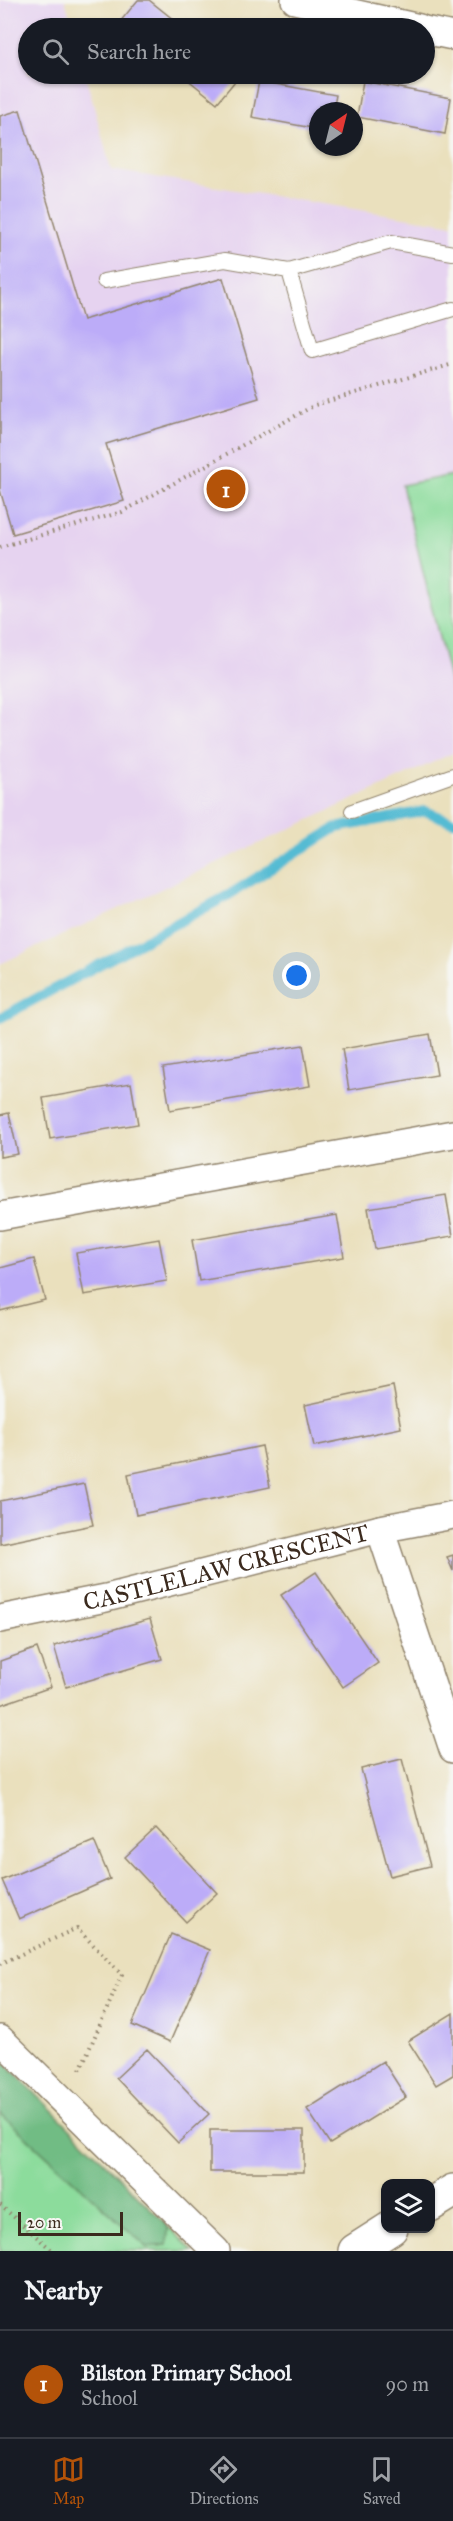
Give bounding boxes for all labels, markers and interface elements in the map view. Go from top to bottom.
search box [18,18,435,84]
icon: search [39,35,72,68]
text: Search here [87,38,191,65]
north arrow [309,102,363,156]
pin: 1 [206,466,246,512]
your location [282,961,311,990]
street label: CASTLELAW CRESCENT [81,1517,372,1617]
map controls [381,2179,435,2233]
button: layers [381,2179,435,2233]
scale bar [18,2209,123,2236]
text: 20 m [27,2213,61,2232]
text: Nearby [24,2274,102,2306]
text: Bilston Primary School [81,2359,291,2386]
text: 1 [40,2372,47,2396]
text: 90 m [386,2372,429,2396]
text: School [81,2386,138,2410]
tab: Map [52,2453,85,2508]
tab: Directions [189,2453,258,2508]
tab: Saved [363,2453,401,2508]

